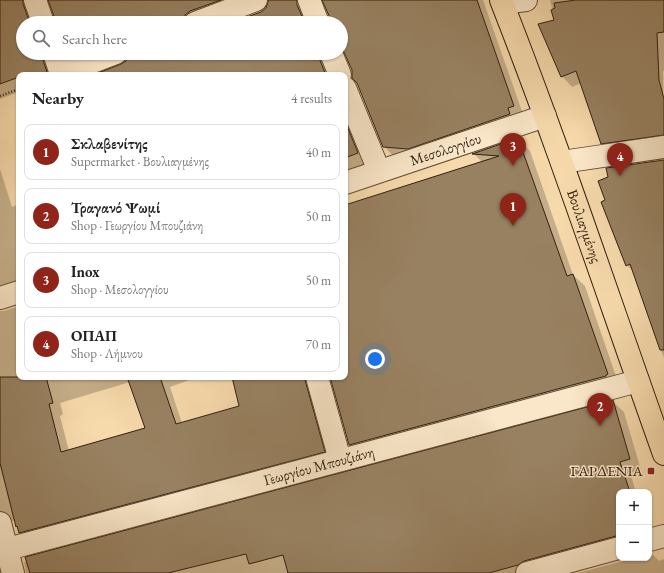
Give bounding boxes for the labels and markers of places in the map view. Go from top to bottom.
pin: 3 [500,133,526,166]
pin: 4 [607,143,633,176]
pin: 1 [500,193,526,226]
pin: 2 [587,393,613,426]
place label: ΓΑΡΔΕΝΙΑ [571,461,644,480]
marker: ΓΑΡΔΕΝΙΑ [646,466,656,476]

